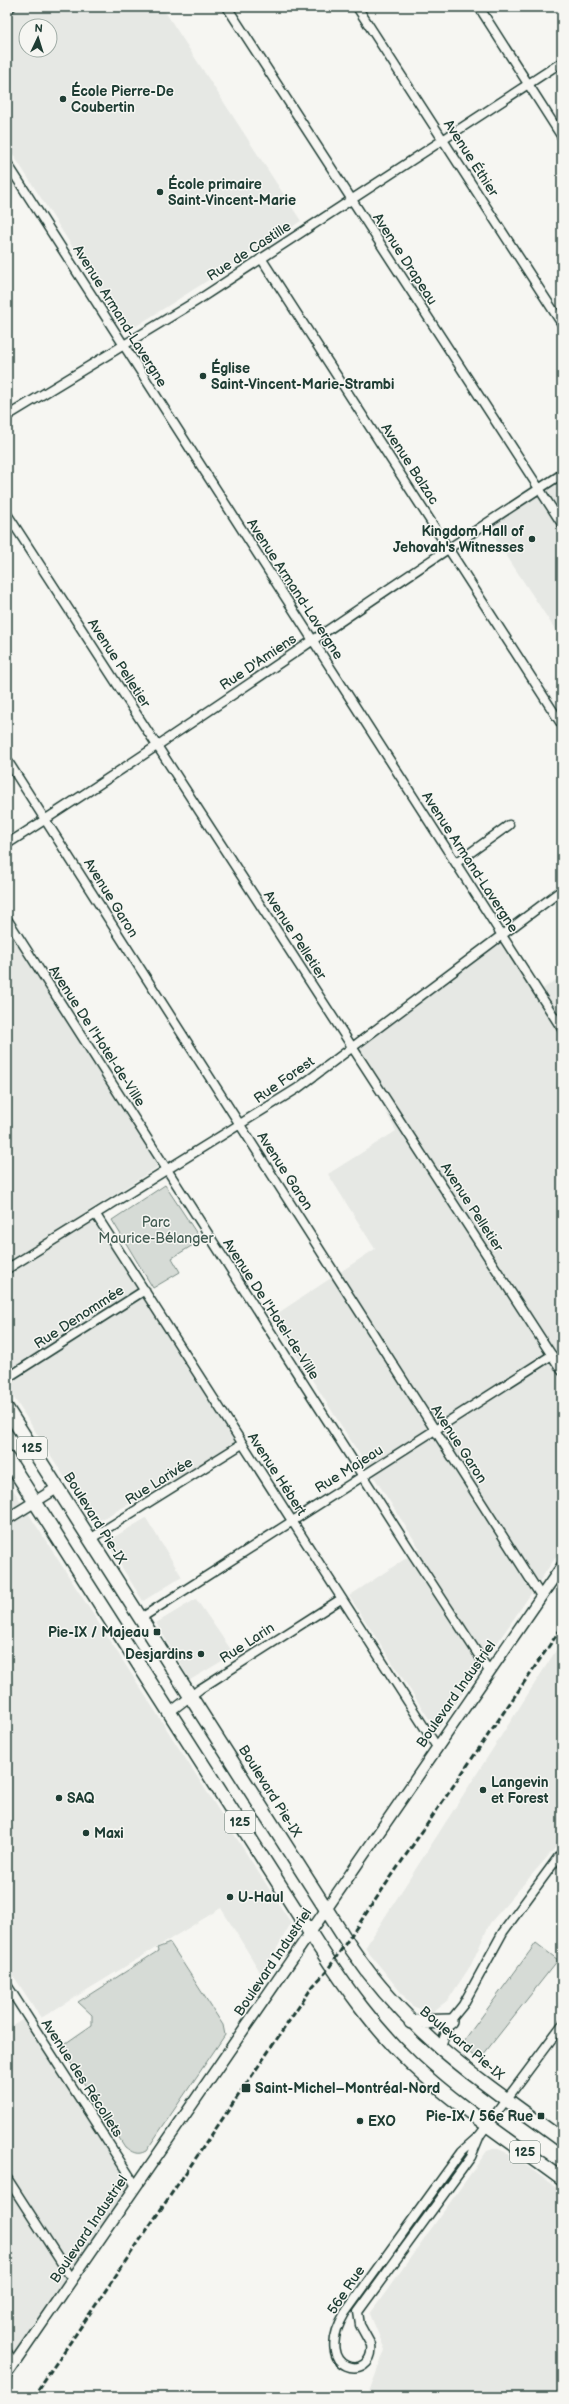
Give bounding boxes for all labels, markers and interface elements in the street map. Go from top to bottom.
north arrow [18,18,58,58]
text: N [34,22,43,35]
place label: École Pierre-De Coubertin [71,81,174,116]
marker: École Pierre-De Coubertin [58,94,68,104]
street label: Avenue Éthier [440,116,504,200]
place label: École primaire Saint-Vincent-Marie [168,174,296,209]
marker: École primaire Saint-Vincent-Marie [155,187,165,197]
street label: Avenue Drapeau [369,210,441,308]
street label: Rue de Castille [204,218,294,284]
street label: Avenue Armand-Lavergne [69,242,171,390]
place label: Église Saint-Vincent-Marie-Strambi [211,358,394,393]
marker: Église Saint-Vincent-Marie-Strambi [198,371,208,381]
street label: Avenue Balzac [377,420,443,508]
street label: Avenue Armand-Lavergne [243,515,347,663]
place label: Kingdom Hall of Jehovah's Witnesses [393,523,525,556]
marker: Kingdom Hall of Jehovah's Witnesses [527,534,537,544]
street label: Avenue Pelletier [84,615,155,711]
street label: Rue D'Amiens [216,630,300,694]
street label: Avenue Armand-Lavergne [418,788,522,936]
street label: Avenue Garon [80,855,142,941]
street label: Avenue Pelletier [260,887,331,983]
street label: Avenue De l'Hotel-de-Ville [45,962,149,1110]
street label: Rue Forest [250,1053,318,1107]
street label: Avenue Garon [253,1129,317,1213]
street label: Avenue Pelletier [437,1159,508,1255]
park label: Parc Maurice-Bélanger [98,1214,215,1247]
street label: Avenue De l'Hotel-de-Ville [219,1235,323,1383]
street label: Rue Denommée [31,1282,127,1352]
street label: Avenue Garon [427,1402,491,1486]
street label: Avenue Hébert [244,1429,310,1519]
road number: 125 [17,1437,47,1459]
street label: Rue Majeau [312,1441,386,1497]
street label: Rue Larivée [122,1454,196,1508]
street label: Boulevard Pie-IX [60,1469,130,1567]
street label: Rue Larin [217,1619,278,1667]
place label: Pie-IX / Majeau [48,1624,149,1641]
marker: Pie-IX / Majeau [152,1627,162,1637]
street label: Boulevard Industriel [413,1637,499,1751]
place label: Desjardins [125,1646,193,1663]
marker: Desjardins [196,1649,206,1659]
street label: Boulevard Pie-IX [235,1742,305,1840]
place label: Langevin et Forest [491,1774,549,1807]
marker: Langevin et Forest [478,1785,488,1795]
place label: SAQ [67,1790,95,1807]
marker: SAQ [54,1793,64,1803]
road number: 125 [225,1811,255,1833]
place label: Maxi [94,1825,124,1842]
marker: Maxi [81,1828,91,1838]
place label: U-Haul [238,1889,283,1906]
marker: U-Haul [225,1892,235,1902]
street label: Boulevard Industriel [231,1905,315,2019]
street label: Boulevard Pie-IX [416,2003,508,2083]
street label: Avenue des Récollets [38,2016,127,2140]
place label: Saint-Michel–Montréal-Nord [255,2080,440,2097]
marker: Saint-Michel–Montréal-Nord [240,2082,252,2094]
place label: Pie-IX / 56e Rue [426,2108,533,2125]
marker: Pie-IX / 56e Rue [536,2111,546,2121]
place label: EXO [368,2113,396,2130]
marker: EXO [355,2116,365,2126]
road number: 125 [510,2141,540,2163]
street label: Boulevard Industriel [47,2172,131,2286]
street label: 56e Rue [324,2263,368,2317]

